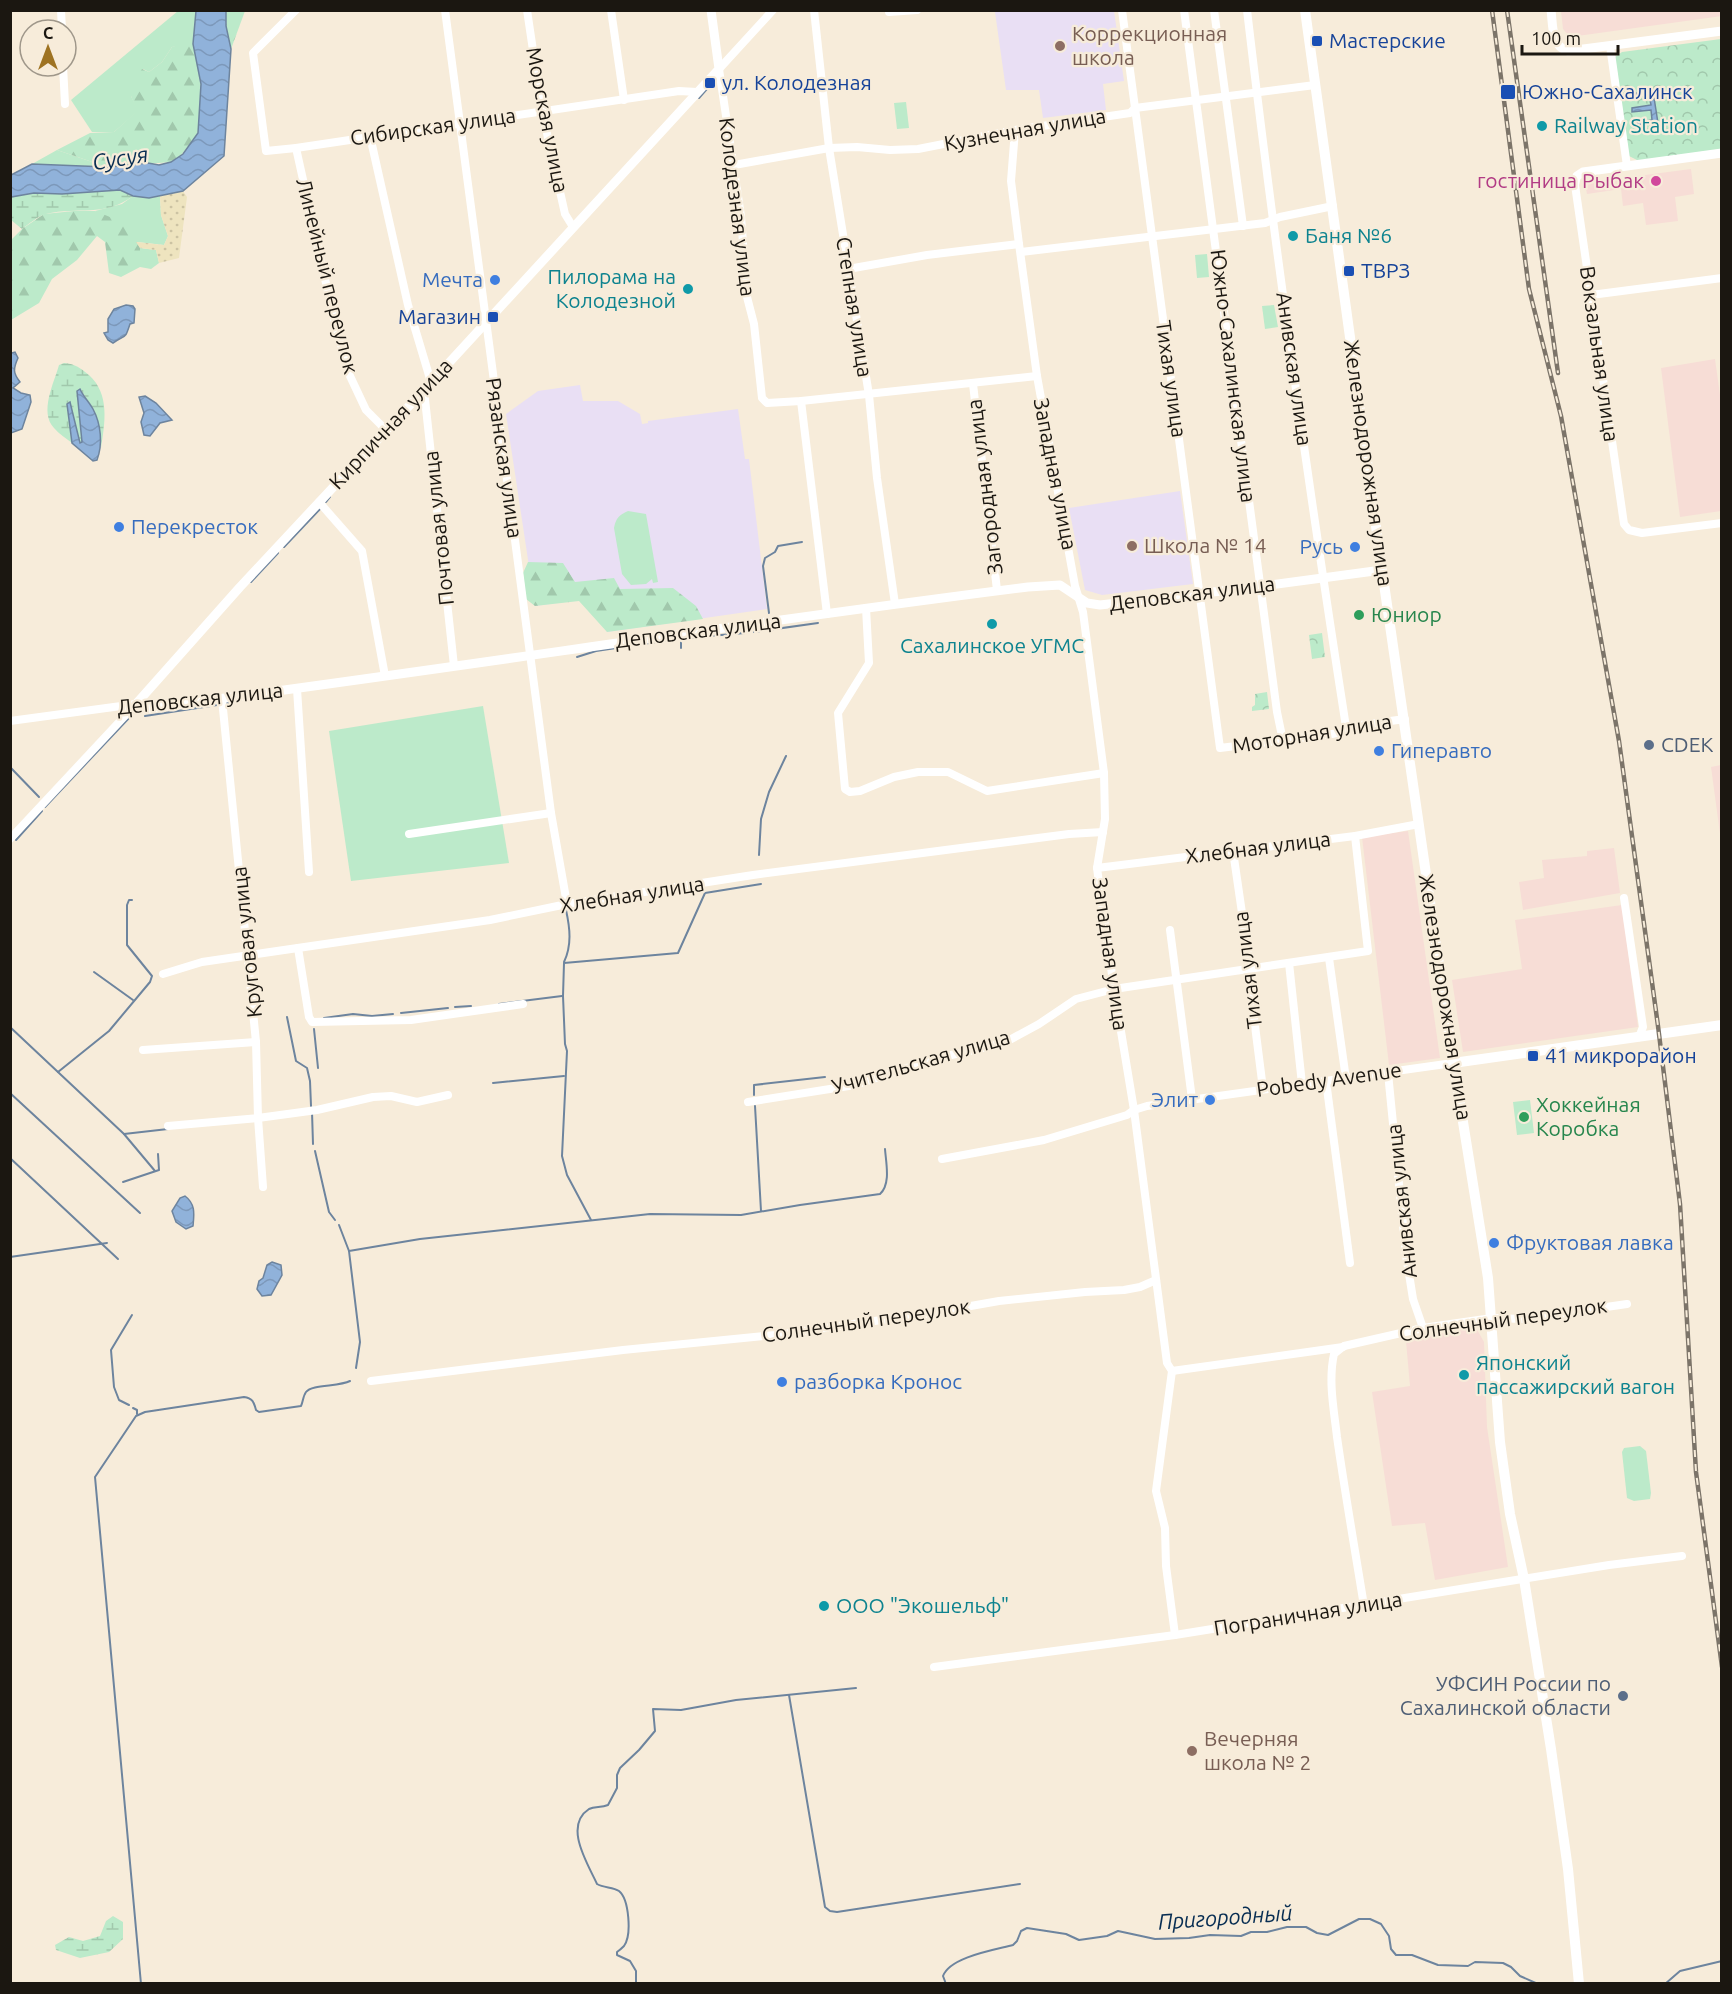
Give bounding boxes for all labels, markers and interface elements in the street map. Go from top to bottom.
north arrow [18,18,78,78]
scale bar [1522,18,1618,56]
place label: Коррекционная школа [1072,21,1227,69]
text: С [43,24,53,42]
place label: Мастерские [1329,28,1446,52]
text: 100 m [1531,28,1581,48]
marker: Мастерские [1310,34,1324,48]
marker: Коррекционная школа [1053,39,1067,53]
street label: Морская улица [522,45,574,195]
place label: ул. Колодезная [722,70,872,94]
marker: ул. Колодезная [703,76,717,90]
place label: Южно-Сахалинск [1522,79,1693,103]
marker: Южно-Сахалинск [1499,83,1517,101]
street label: Сибирская улица [348,102,517,150]
street label: Кузнечная улица [942,103,1108,155]
place label: Railway Station [1554,113,1698,137]
street label: Колодезная улица [715,116,761,298]
marker: Railway Station [1535,119,1549,133]
water label: Сусуя [90,141,150,174]
place label: гостиница Рыбак [1477,168,1644,192]
marker: гостиница Рыбак [1649,174,1663,188]
street label: Линейный переулок [292,175,364,376]
place label: Баня №6 [1305,223,1392,247]
marker: Баня №6 [1286,229,1300,243]
street label: Степная улица [832,235,878,379]
street label: Южно-Сахалинская улица [1207,248,1261,504]
place label: ТВРЗ [1361,258,1410,282]
place label: Пилорама на Колодезной [548,264,676,312]
marker: ТВРЗ [1342,264,1356,278]
street label: Вокзальная улица [1576,264,1624,443]
place label: Мечта [422,267,483,291]
marker: Мечта [488,273,502,287]
marker: Пилорама на Колодезной [681,282,695,296]
street label: Анивская улица [1272,291,1318,447]
place label: Магазин [398,304,481,328]
marker: Магазин [486,310,500,324]
street label: Тихая улица [1152,319,1192,439]
street label: Железнодорожная улица [1340,338,1398,588]
street label: Кирпичная улица [324,353,457,494]
street label: Рязанская улица [482,376,528,540]
street label: Западная улица [1029,396,1082,552]
street label: Загородная улица [961,398,1007,576]
street label: Почтовая улица [418,450,458,607]
place label: Перекресток [131,514,258,538]
marker: Перекресток [112,520,126,534]
place label: Школа № 14 [1144,533,1267,557]
place label: Русь [1299,534,1343,558]
marker: Школа № 14 [1125,539,1139,553]
marker: Русь [1348,540,1362,554]
street label: Деповская улица [1107,571,1276,615]
place label: Юниор [1371,602,1442,626]
street label: Деповская улица [613,608,782,652]
marker: Юниор [1352,608,1366,622]
marker: Сахалинское УГМС [985,617,999,631]
place label: Сахалинское УГМС [900,633,1084,657]
street label: Деповская улица [116,677,284,719]
street label: Моторная улица [1230,709,1393,757]
place label: CDEK [1661,732,1713,756]
place label: Гиперавто [1391,738,1492,762]
marker: CDEK [1642,738,1656,752]
marker: Гиперавто [1372,744,1386,758]
street label: Хлебная улица [1184,826,1332,868]
street label: Круговая улица [226,865,266,1019]
street label: Хлебная улица [558,871,706,917]
street label: Железнодорожная улица [1415,872,1477,1122]
street label: Западная улица [1088,876,1134,1032]
street label: Тихая улица [1228,910,1266,1030]
street label: Учительская улица [829,1024,1013,1098]
place label: 41 микрорайон [1545,1043,1697,1067]
marker: 41 микрорайон [1526,1049,1540,1063]
street label: Pobedy Avenue [1255,1057,1403,1101]
place label: Элит [1151,1087,1199,1111]
place label: Хоккейная Коробка [1536,1092,1641,1140]
marker: Элит [1203,1093,1217,1107]
marker: Хоккейная Коробка [1517,1110,1531,1124]
street label: Анивская улица [1381,1123,1421,1279]
place label: Фруктовая лавка [1506,1230,1674,1254]
marker: Фруктовая лавка [1487,1236,1501,1250]
street label: Солнечный переулок [1397,1292,1609,1346]
street label: Солнечный переулок [760,1293,972,1347]
place label: Японский пассажирский вагон [1476,1350,1675,1398]
marker: Японский пассажирский вагон [1457,1368,1471,1382]
place label: разборка Кронос [794,1369,962,1393]
marker: разборка Кронос [775,1375,789,1389]
street label: Пограничная улица [1212,1586,1404,1640]
place label: ООО "Экошельф" [836,1593,1009,1617]
marker: ООО "Экошельф" [817,1599,831,1613]
place label: УФСИН России по Сахалинской области [1400,1671,1611,1719]
marker: УФСИН России по Сахалинской области [1616,1689,1630,1703]
place label: Вечерняя школа № 2 [1204,1726,1311,1774]
marker: Вечерняя школа № 2 [1185,1744,1199,1758]
water label: Пригородный [1157,1899,1293,1934]

